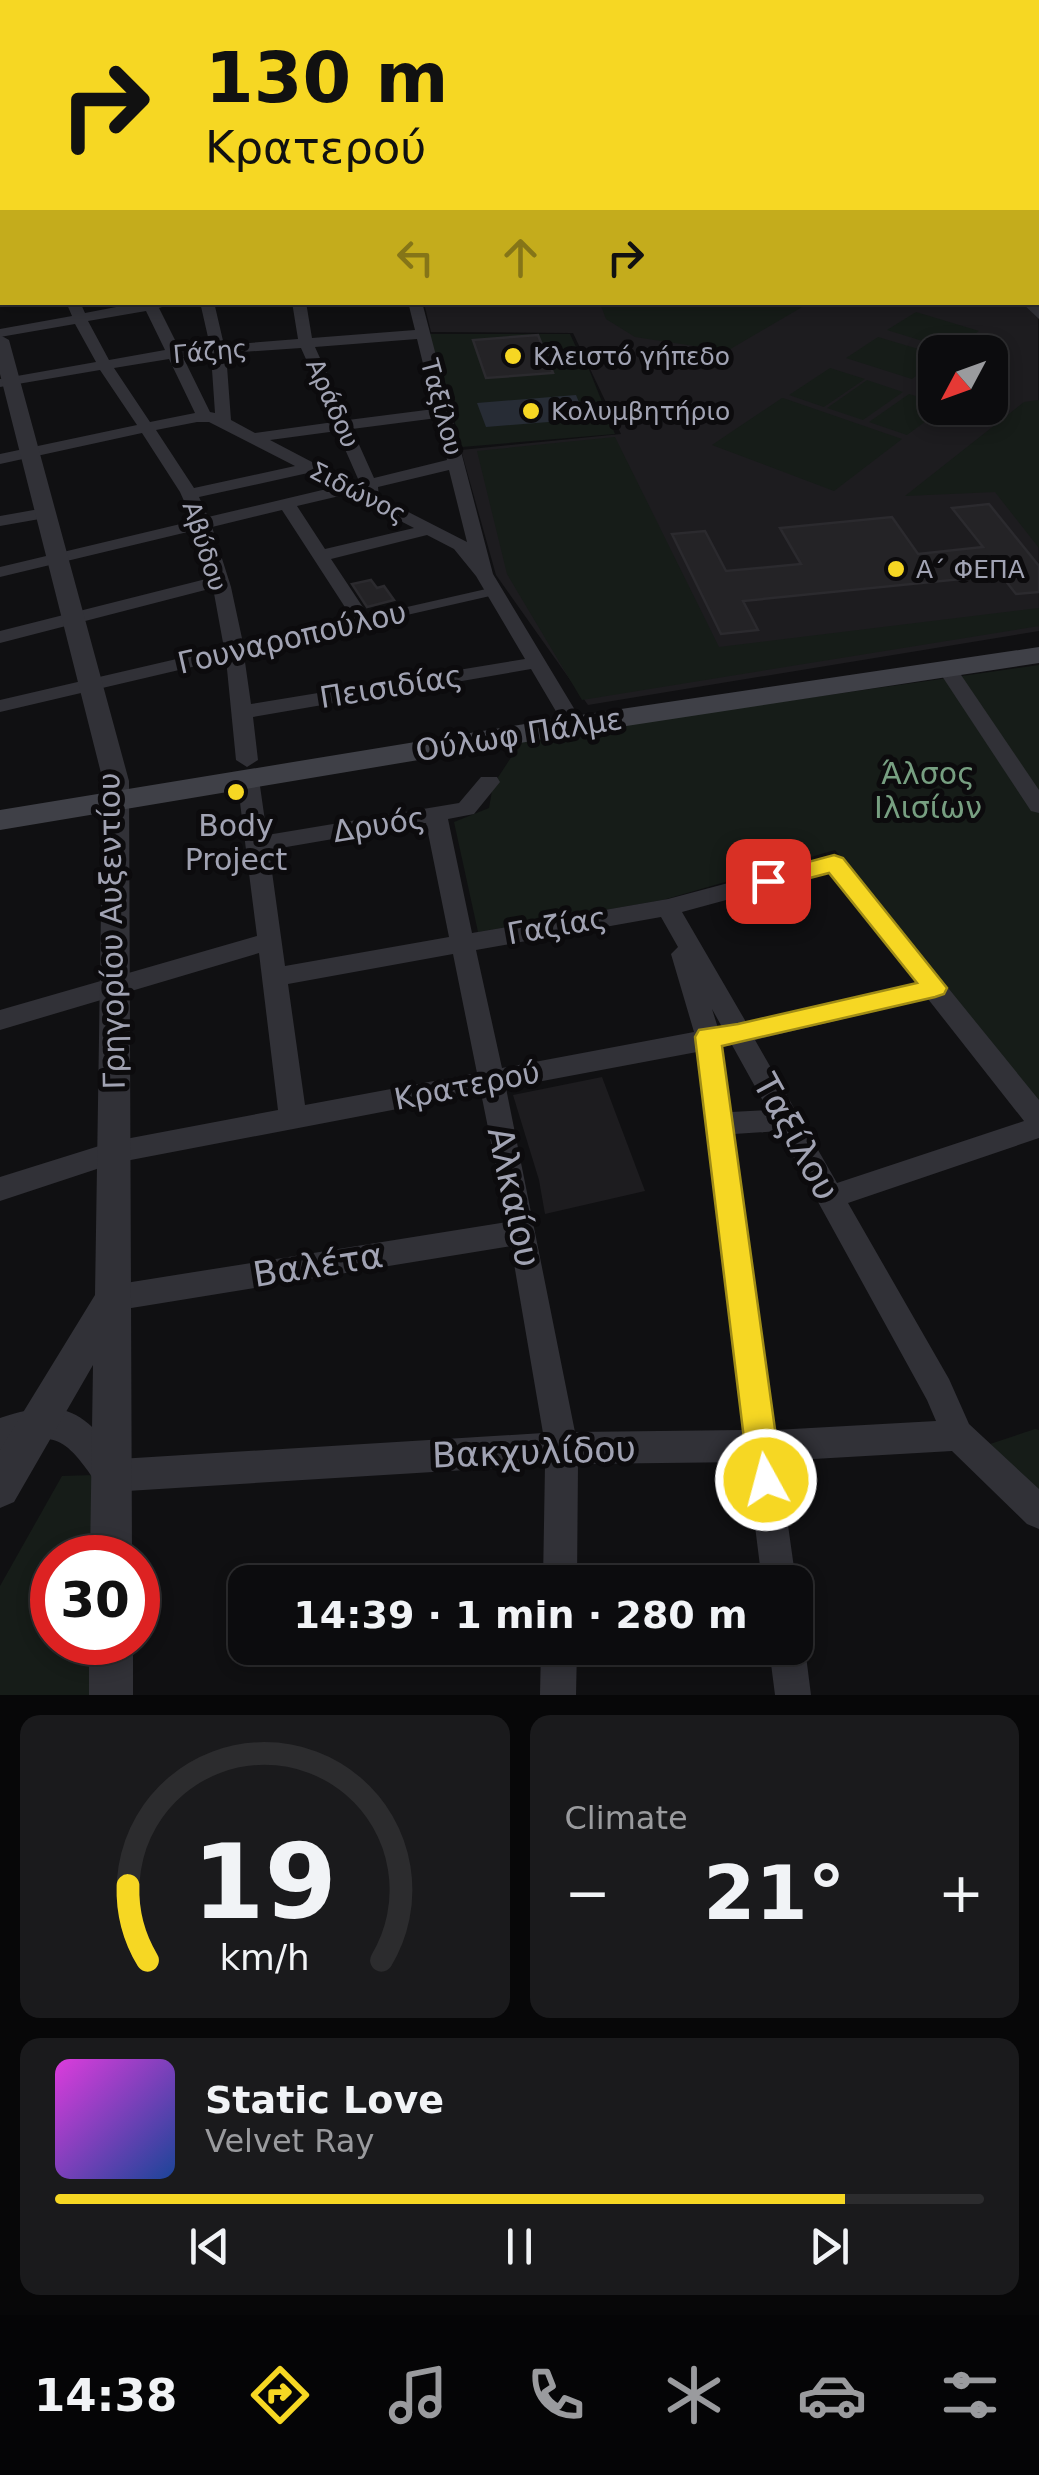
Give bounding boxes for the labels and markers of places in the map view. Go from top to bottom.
place label: Κλειστό γήπεδο [533,342,730,371]
marker: Κλειστό γήπεδο [502,345,524,367]
place label: Κολυμβητήριο [551,397,730,426]
marker: Κολυμβητήριο [520,400,542,422]
place label: Α΄ ΦΕΠΑ [916,555,1025,584]
marker: Α΄ ΦΕΠΑ [885,558,907,580]
marker: Body Project [225,781,247,803]
place label: Body Project [185,808,288,877]
pin [726,839,811,924]

